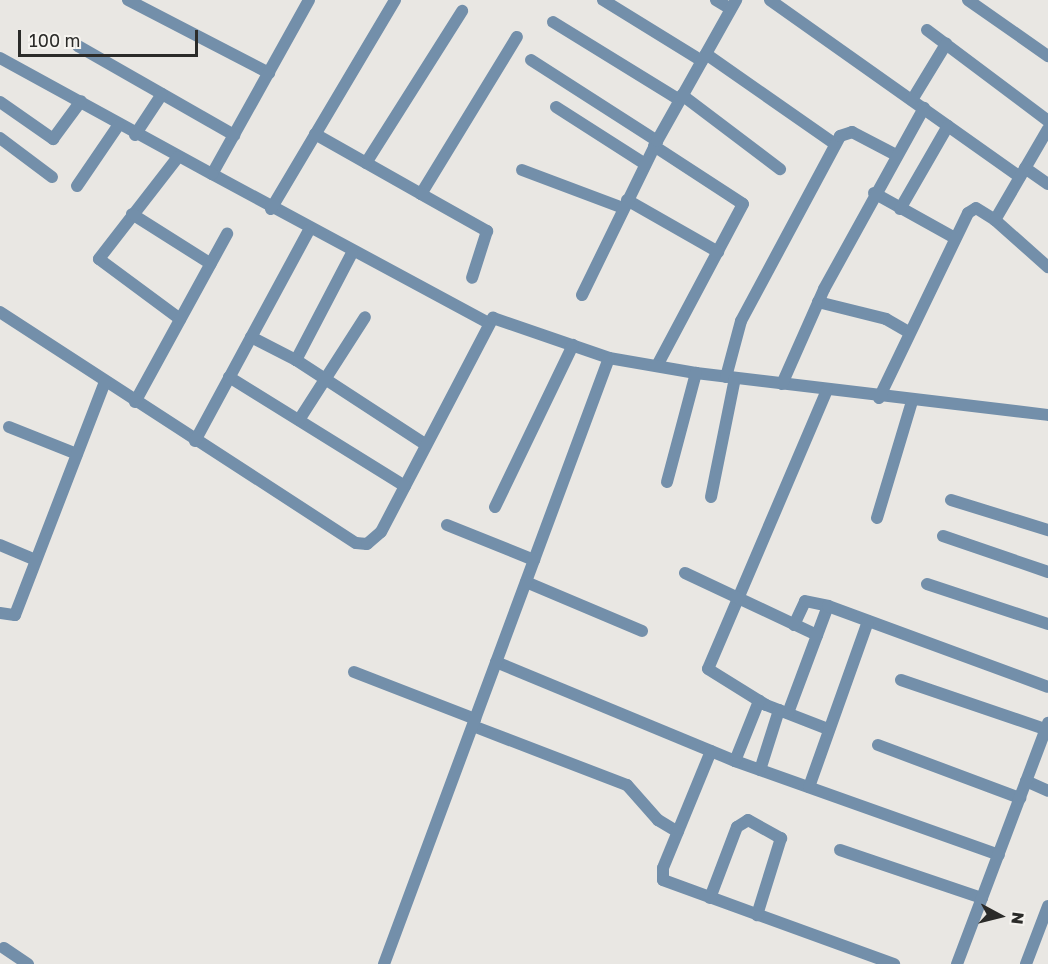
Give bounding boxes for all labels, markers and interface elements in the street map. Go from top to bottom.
scale bar [21,18,201,56]
text: 100 m [29,29,80,51]
north arrow [970,886,1030,946]
text: N [1007,911,1029,925]

